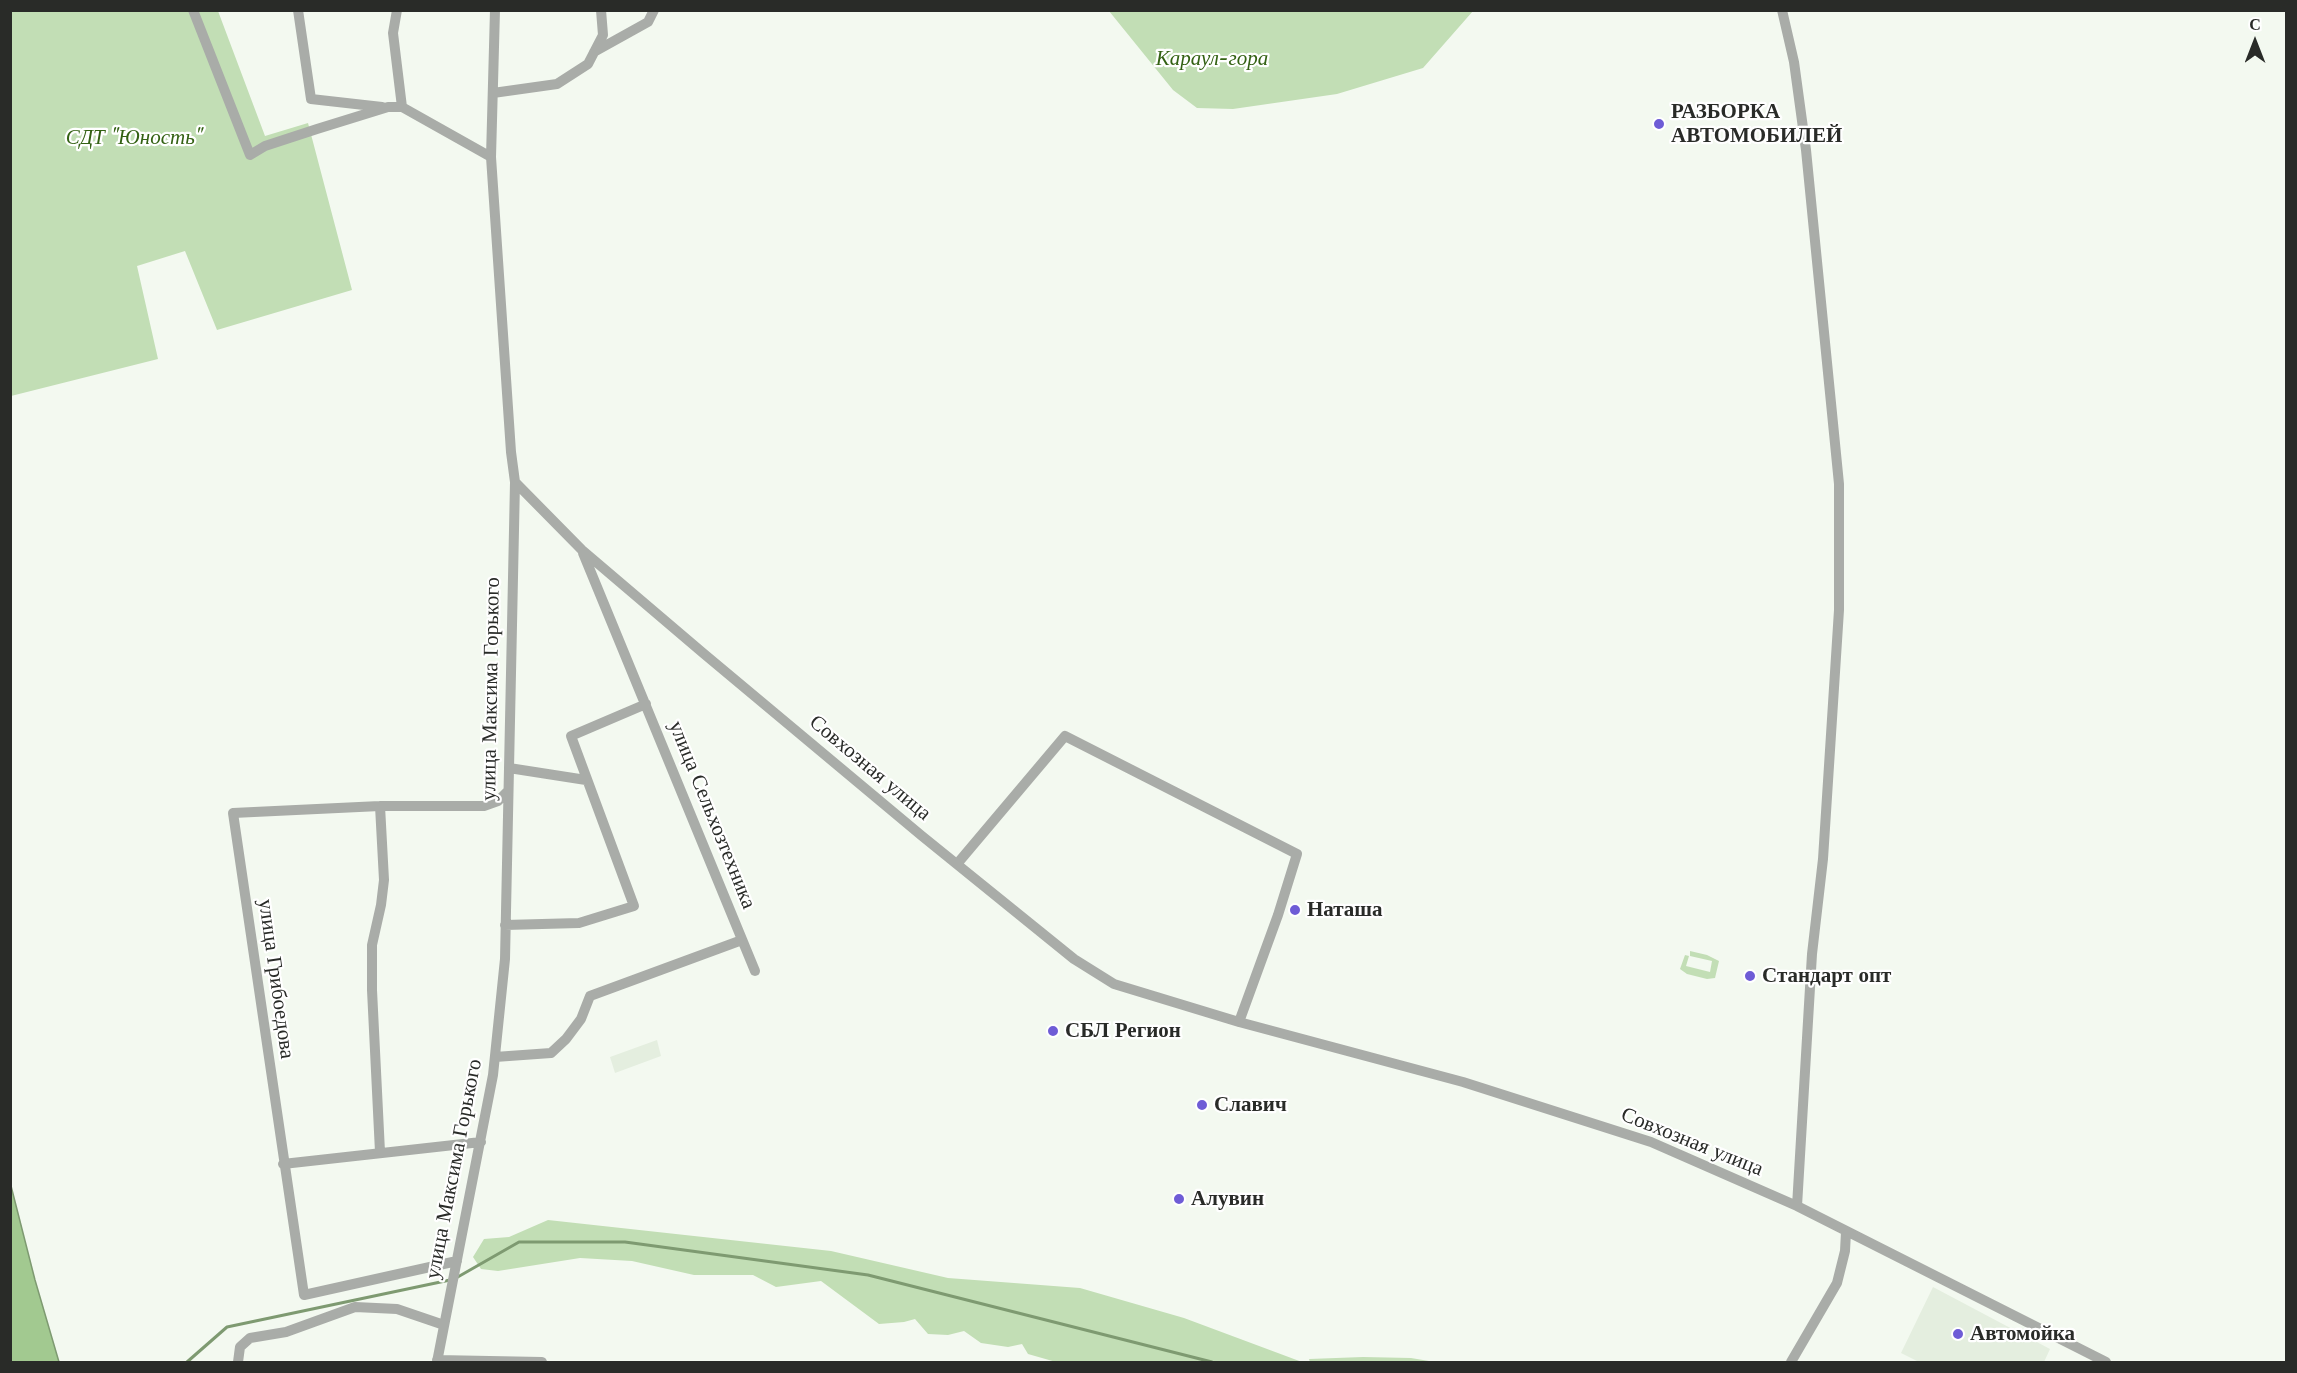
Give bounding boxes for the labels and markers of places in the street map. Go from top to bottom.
place label: РАЗБОРКА АВТОМОБИЛЕЙ [1671,99,1842,149]
marker: РАЗБОРКА АВТОМОБИЛЕЙ [1652,117,1666,131]
place label: Наташа [1307,897,1383,923]
marker: Наташа [1288,903,1302,917]
place label: Стандарт опт [1762,963,1891,989]
marker: Стандарт опт [1743,969,1757,983]
place label: СБЛ Регион [1065,1018,1181,1044]
marker: СБЛ Регион [1046,1024,1060,1038]
place label: Славич [1214,1092,1287,1118]
marker: Славич [1195,1098,1209,1112]
place label: Алувин [1191,1186,1264,1212]
marker: Алувин [1172,1192,1186,1206]
place label: Автомойка [1970,1321,2075,1347]
marker: Автомойка [1951,1327,1965,1341]

